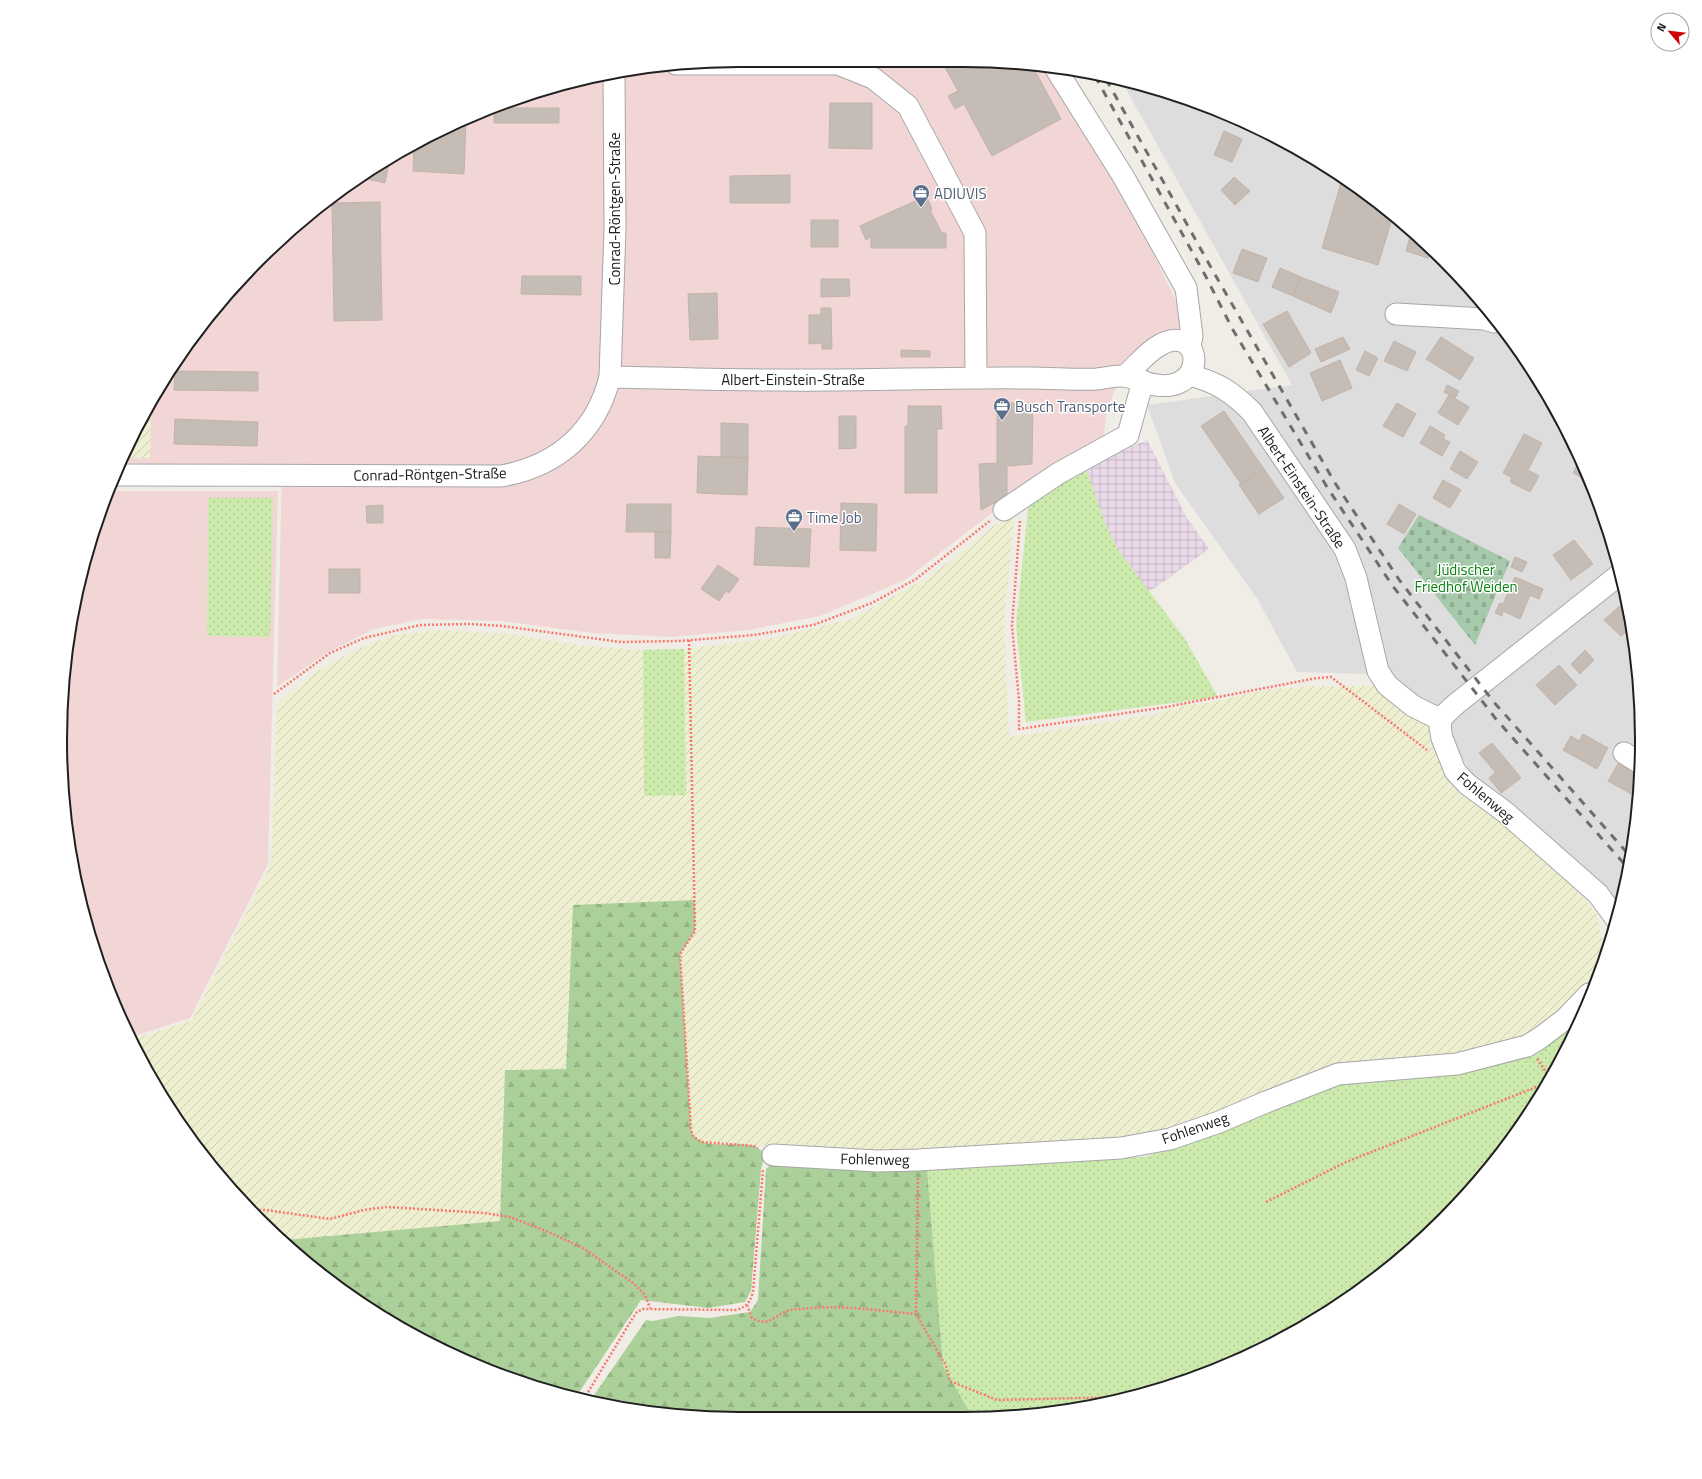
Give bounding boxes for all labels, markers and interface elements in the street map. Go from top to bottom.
north arrow [1650,12,1690,52]
text: N [1652,20,1670,34]
street label: Conrad-Röntgen-Straße [603,132,626,286]
place label: ADIUVIS [934,182,987,205]
office icon: ADIUVIS [911,183,931,208]
street label: Albert-Einstein-Straße [721,368,865,391]
place label: Busch Transporte [1015,395,1125,418]
office icon: Busch Transporte [992,396,1012,421]
street label: Albert-Einstein-Straße [1252,421,1352,553]
street label: Conrad-Röntgen-Straße [353,461,507,487]
place label: Time Job [807,506,862,529]
office icon: Time Job [784,507,804,532]
park label: Jüdischer Friedhof Weiden [1414,558,1518,598]
street label: Fohlenweg [1452,766,1520,828]
street label: Fohlenweg [1159,1106,1232,1150]
street label: Fohlenweg [840,1147,910,1171]

